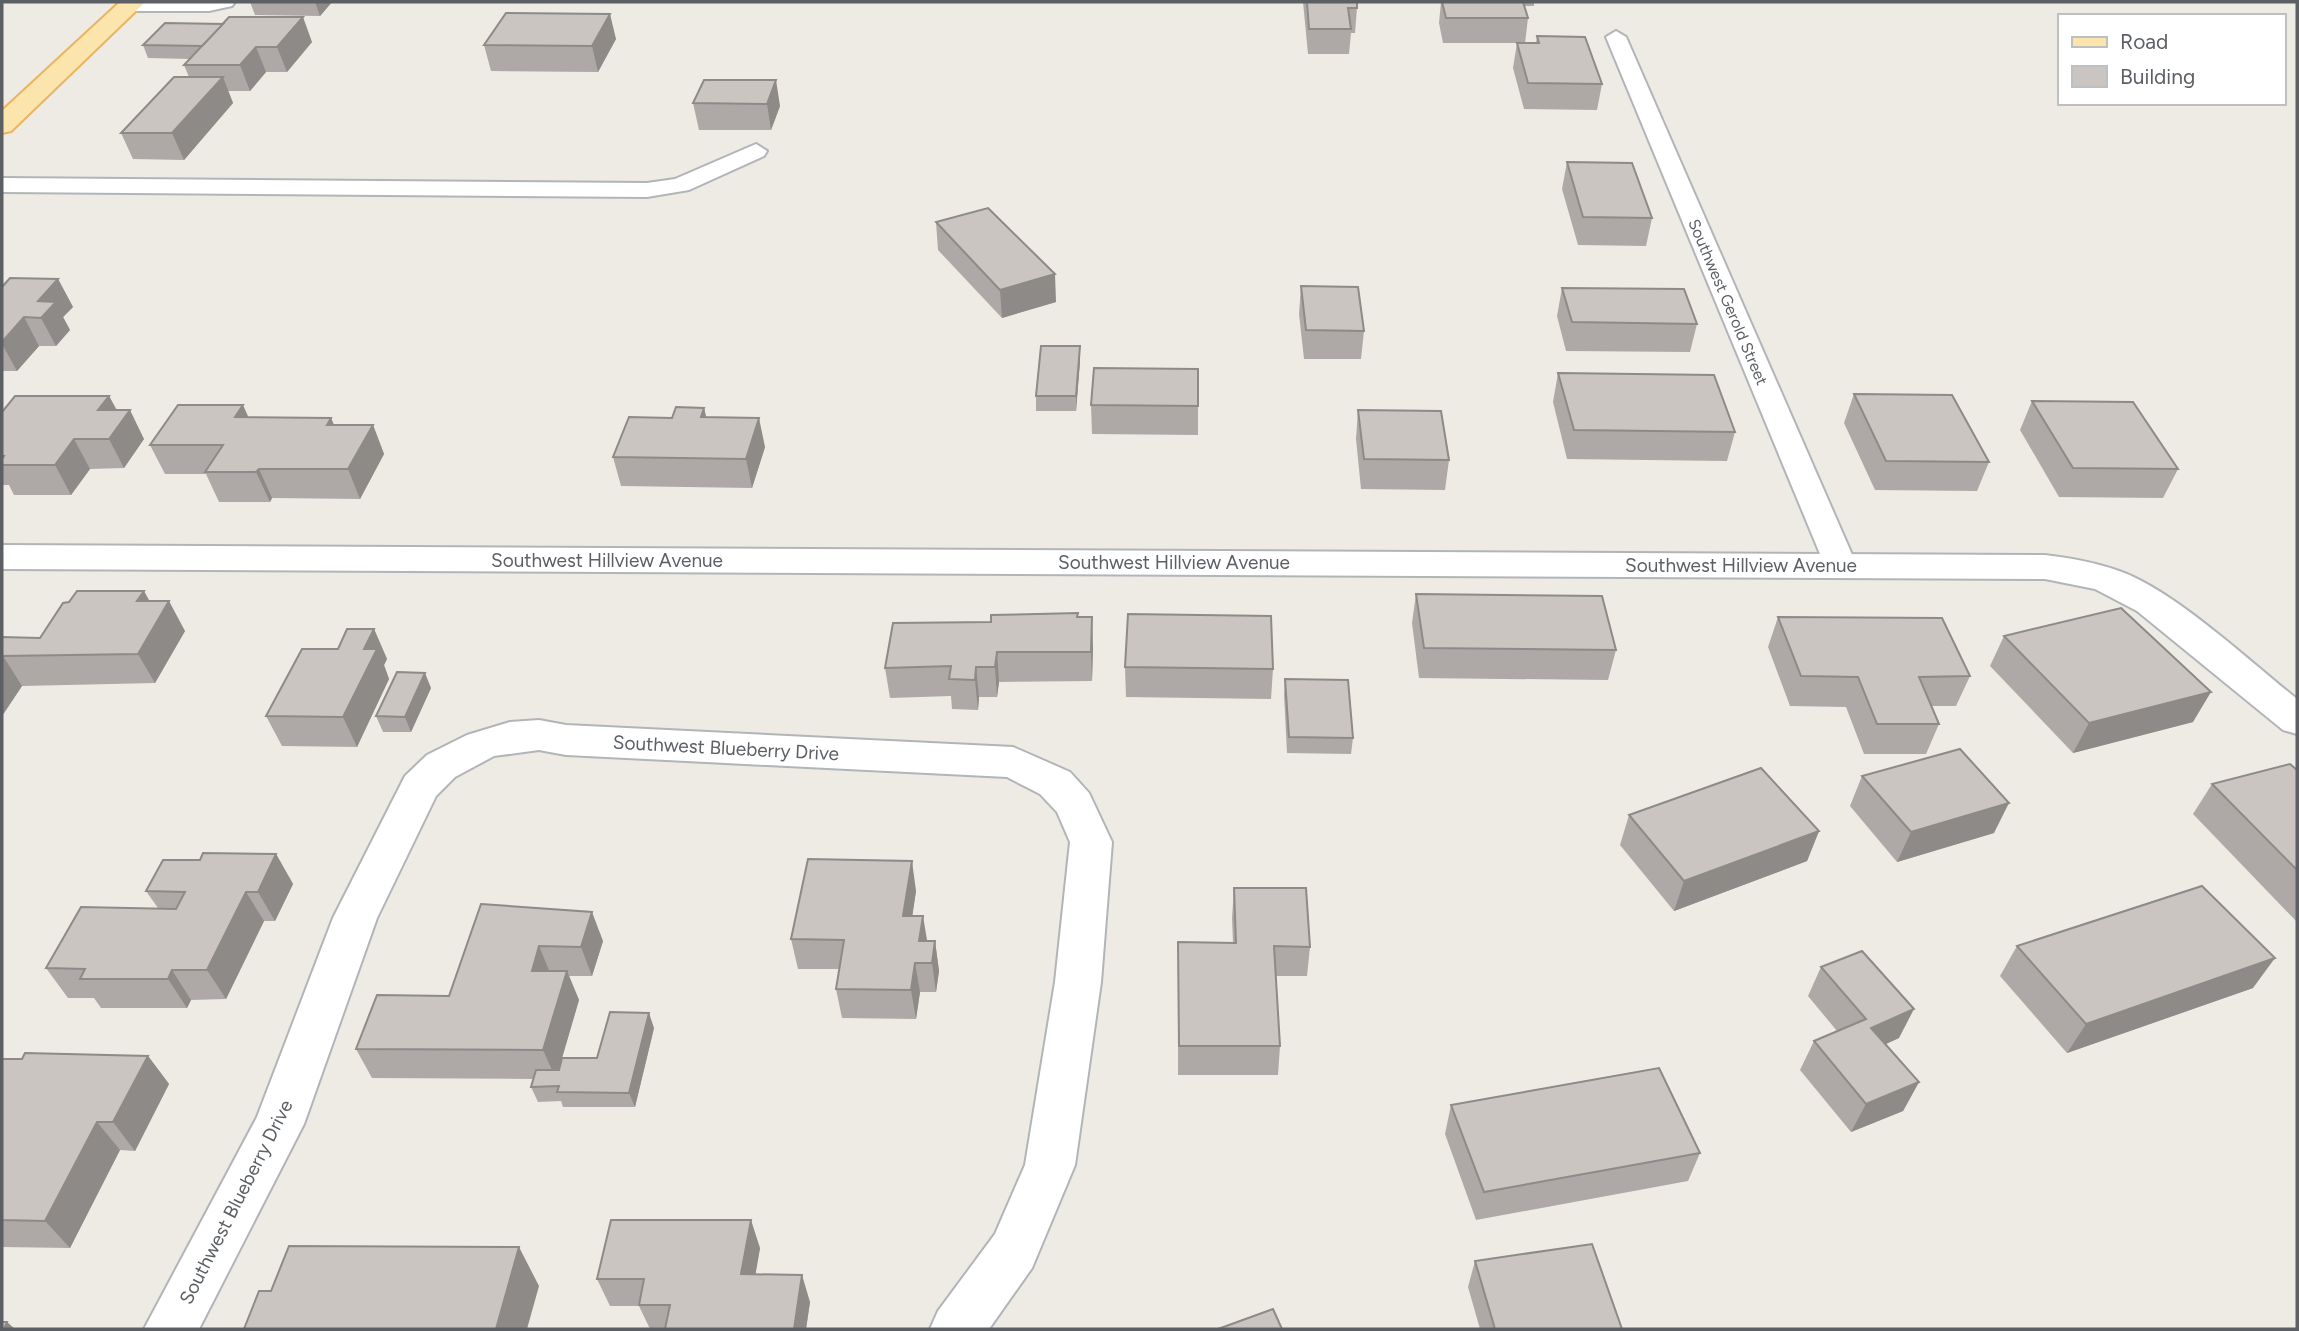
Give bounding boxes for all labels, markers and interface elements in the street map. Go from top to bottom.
legend [2058,14,2285,105]
text: Road [2120,29,2168,54]
text: Building [2120,64,2195,89]
street label: Southwest Gerold Street [1684,216,1772,388]
street label: Southwest Hillview Avenue [491,549,723,572]
street label: Southwest Hillview Avenue [1058,551,1290,574]
street label: Southwest Hillview Avenue [1625,554,1857,577]
street label: Southwest Blueberry Drive [612,731,840,765]
street label: Southwest Blueberry Drive [174,1096,298,1308]

